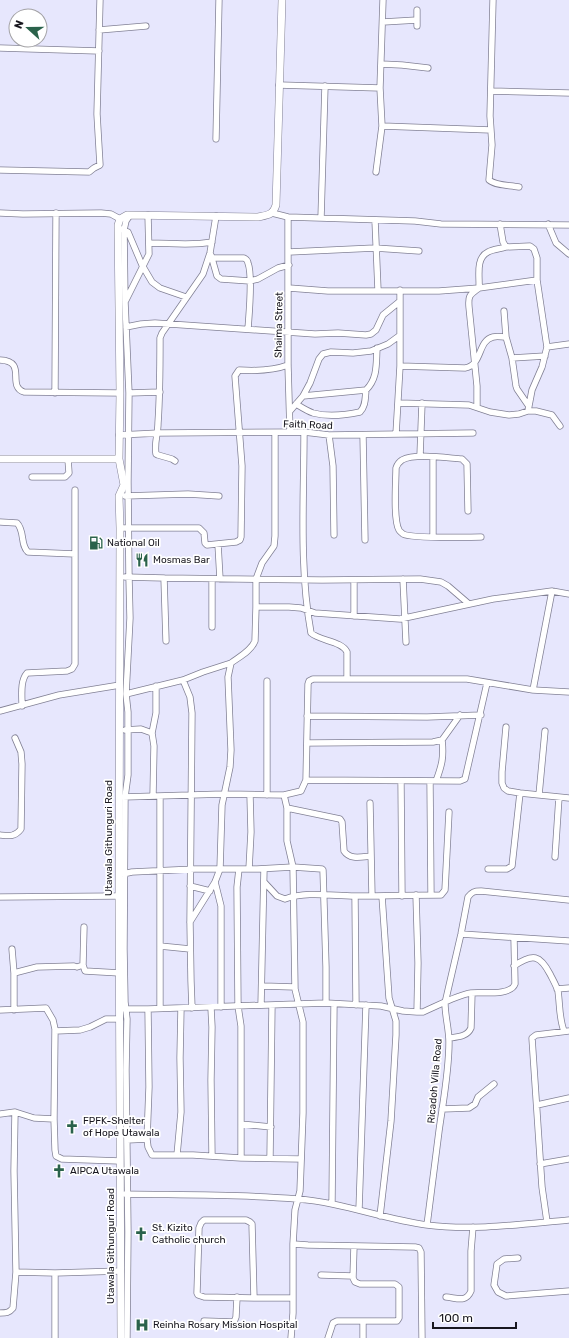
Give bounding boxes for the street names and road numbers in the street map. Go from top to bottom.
street label: Shaima Street [272,292,286,358]
street label: Faith Road [283,418,333,432]
street label: Utawala Githunguri Road [103,780,115,896]
street label: Ricadoh Villa Road [425,1038,445,1124]
street label: Utawala Githunguri Road [105,1188,117,1304]

